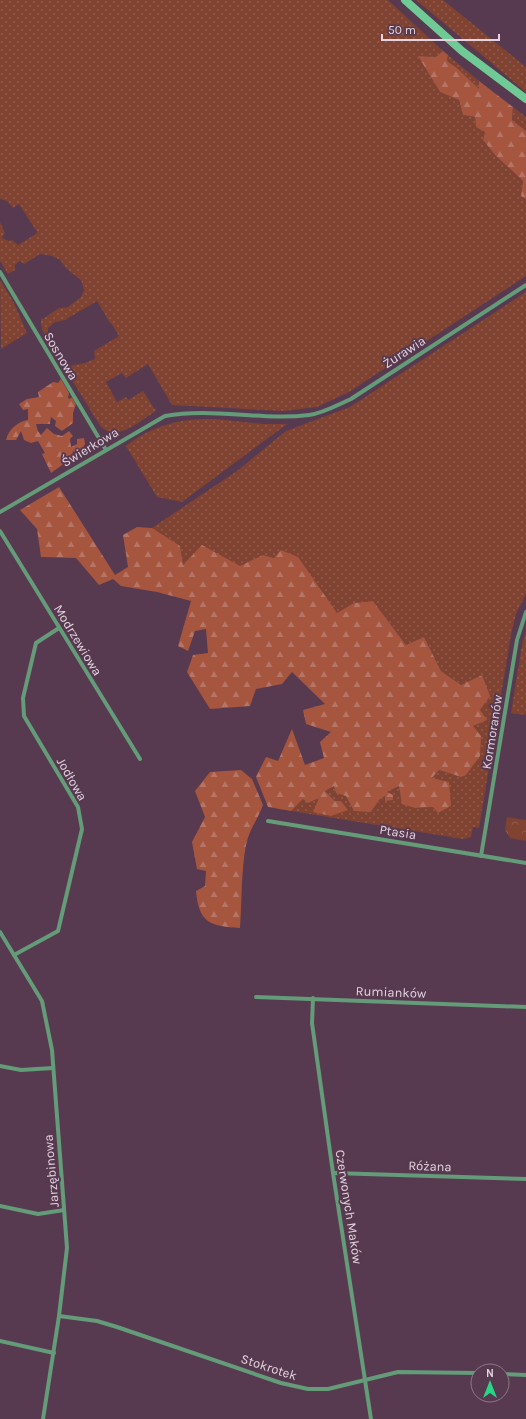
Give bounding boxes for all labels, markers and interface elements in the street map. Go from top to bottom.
scale bar [382,16,499,42]
text: 50 m [388,23,416,37]
street label: Sosnowa [41,329,81,383]
street label: Żurawia [380,333,428,371]
street label: Świerkowa [58,423,121,470]
street label: Modrzewiowa [51,602,105,678]
street label: Kormoranów [479,693,505,770]
street label: Jodłowa [54,755,90,803]
street label: Ptasia [379,822,417,842]
street label: Rumianków [355,983,427,1001]
street label: Jarzębinowa [40,1134,62,1208]
street label: Czerwonych Maków [333,1149,366,1266]
street label: Różana [408,1158,452,1174]
street label: Stokrotek [239,1351,299,1383]
north arrow [470,1363,510,1403]
text: N [486,1367,494,1380]

